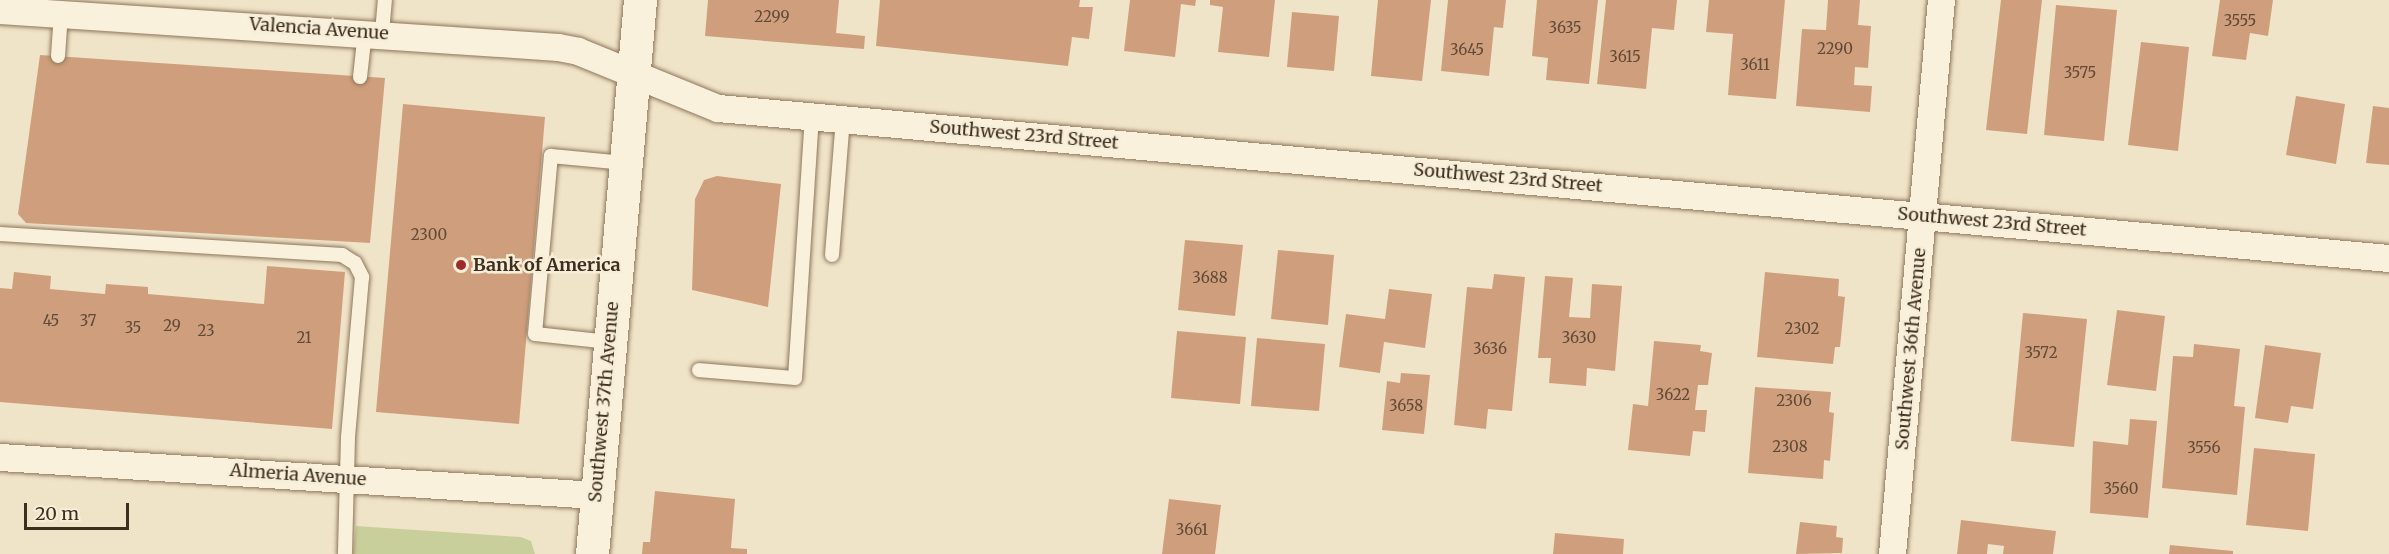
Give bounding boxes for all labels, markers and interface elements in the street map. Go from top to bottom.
house number: 2299 [754,8,790,26]
house number: 3555 [2224,12,2256,30]
street label: Valencia Avenue [249,13,389,45]
house number: 3635 [1548,19,1582,37]
house number: 2290 [1817,40,1853,58]
house number: 3645 [1450,41,1484,59]
house number: 3615 [1609,48,1641,66]
house number: 3611 [1740,56,1770,74]
house number: 3575 [2064,64,2096,82]
street label: Southwest 23rd Street [928,116,1120,154]
street label: Southwest 23rd Street [1412,159,1604,197]
street label: Southwest 23rd Street [1896,203,2088,241]
house number: 2300 [411,226,447,244]
street label: Southwest 36th Avenue [1891,247,1931,451]
place label: Bank of America [473,254,620,276]
marker: Bank of America [454,258,468,272]
house number: 3688 [1192,269,1228,287]
street label: Southwest 37th Avenue [584,301,624,503]
house number: 45 [43,312,59,330]
house number: 37 [80,312,96,330]
house number: 29 [163,317,181,335]
house number: 35 [125,319,141,337]
house number: 2302 [1785,320,1819,338]
house number: 23 [198,322,214,340]
house number: 21 [296,329,312,347]
house number: 3630 [1562,329,1596,347]
house number: 3636 [1473,340,1507,358]
house number: 3572 [2024,344,2058,362]
house number: 3622 [1656,386,1690,404]
house number: 2306 [1776,392,1812,410]
house number: 3658 [1389,397,1423,415]
house number: 2308 [1772,438,1808,456]
house number: 3556 [2187,439,2221,457]
street label: Almeria Avenue [229,459,367,491]
house number: 3560 [2104,480,2138,498]
scale bar [27,491,132,529]
text: 20 m [35,502,79,525]
house number: 3661 [1176,521,1208,539]

